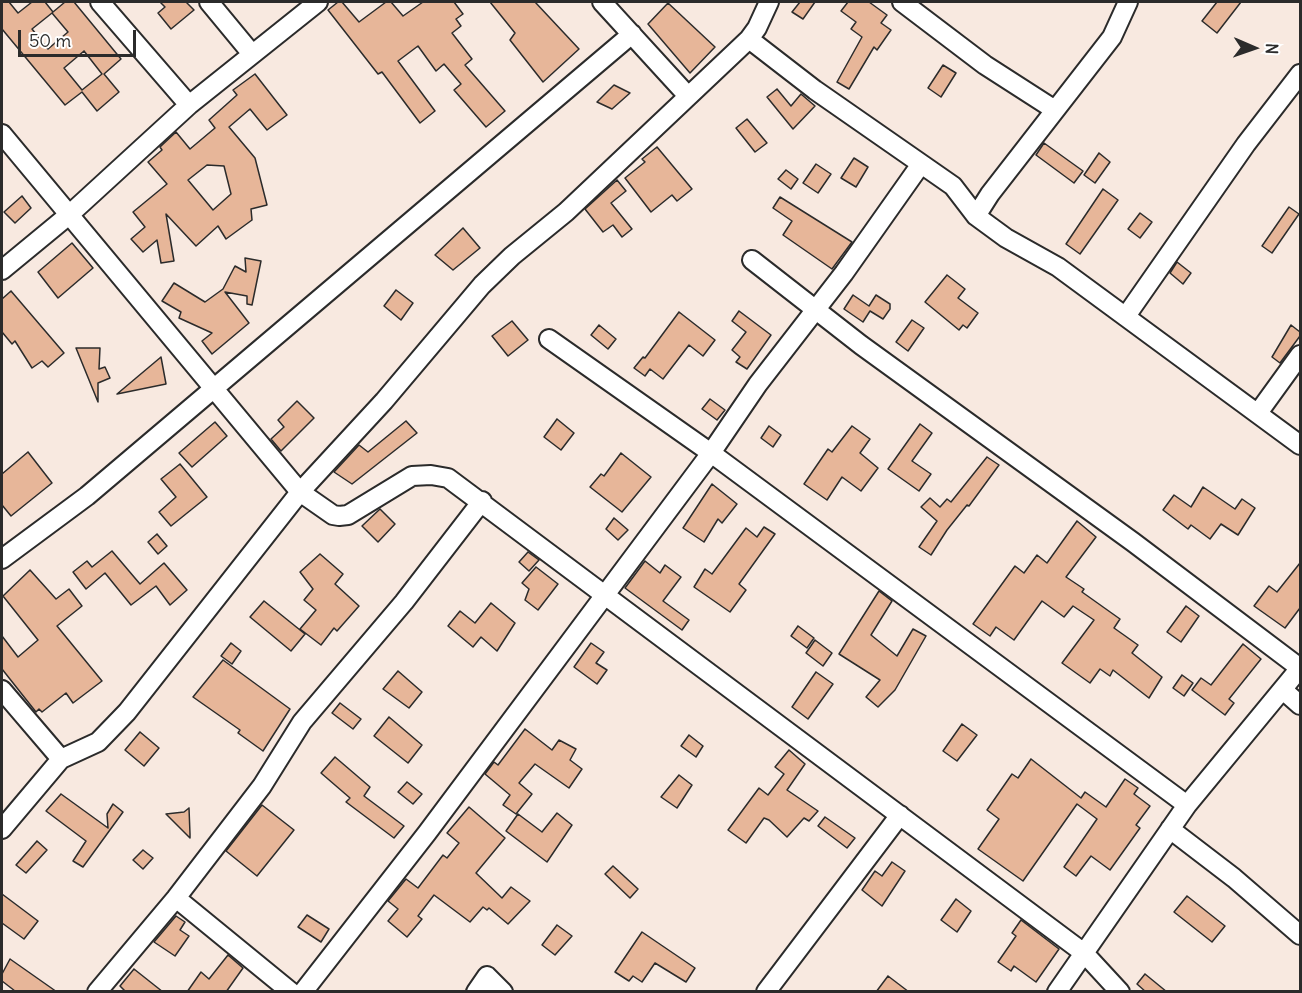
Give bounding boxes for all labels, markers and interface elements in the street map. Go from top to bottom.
scale bar [21,18,140,56]
north arrow [1224,18,1284,78]
text: 50 m [29,29,71,52]
text: N [1262,43,1282,55]

